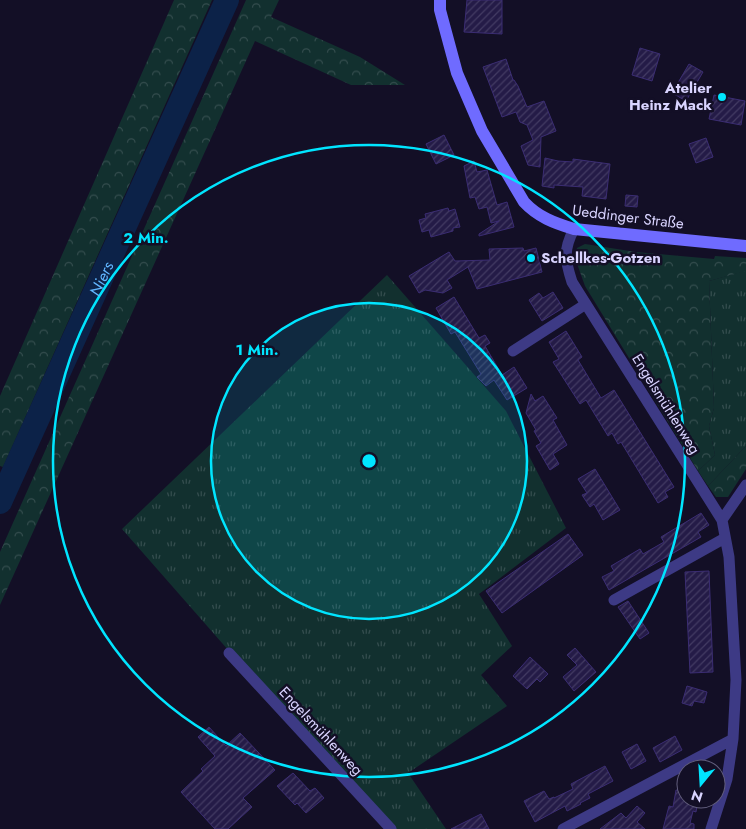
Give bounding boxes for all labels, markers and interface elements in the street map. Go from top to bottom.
place label: Atelier Heinz Mack [629,77,713,116]
marker: Atelier Heinz Mack [716,91,728,103]
street label: Ueddinger Straße [571,199,685,235]
text: 2 Min. [123,227,169,249]
place label: Schellkes-Gotzen [541,247,661,269]
marker: Schellkes-Gotzen [525,252,537,264]
water label: Niers [83,257,119,300]
text: 1 Min. [235,339,279,361]
street label: Engelsmühlenweg [626,350,706,458]
centre of rings [360,452,378,470]
street label: Engelsmühlenweg [274,682,368,780]
north arrow [676,759,726,809]
text: N [689,785,705,808]

